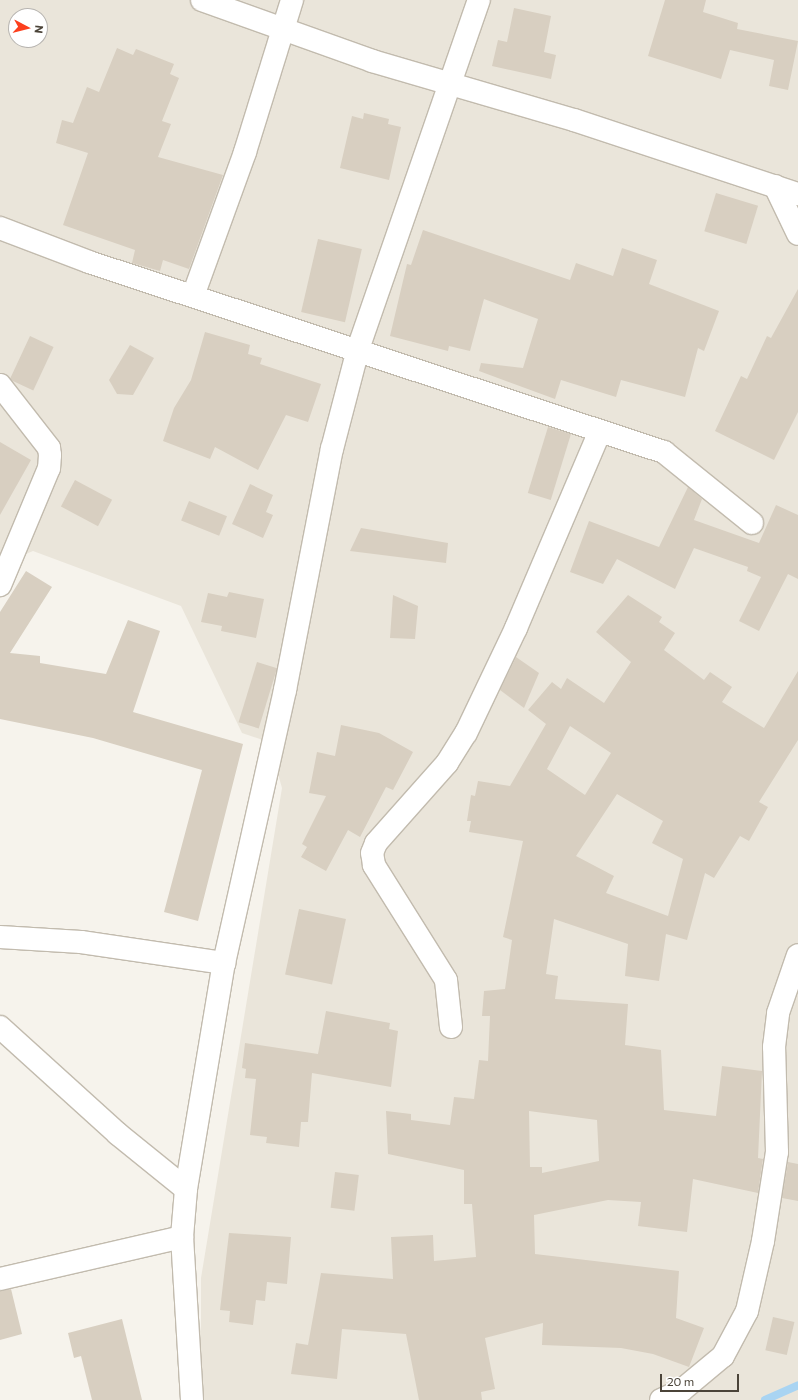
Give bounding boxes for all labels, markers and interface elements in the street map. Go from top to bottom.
north arrow [8,8,48,48]
text: N [32,24,46,34]
scale bar [662,1366,741,1392]
text: 20 m [667,1374,694,1388]

